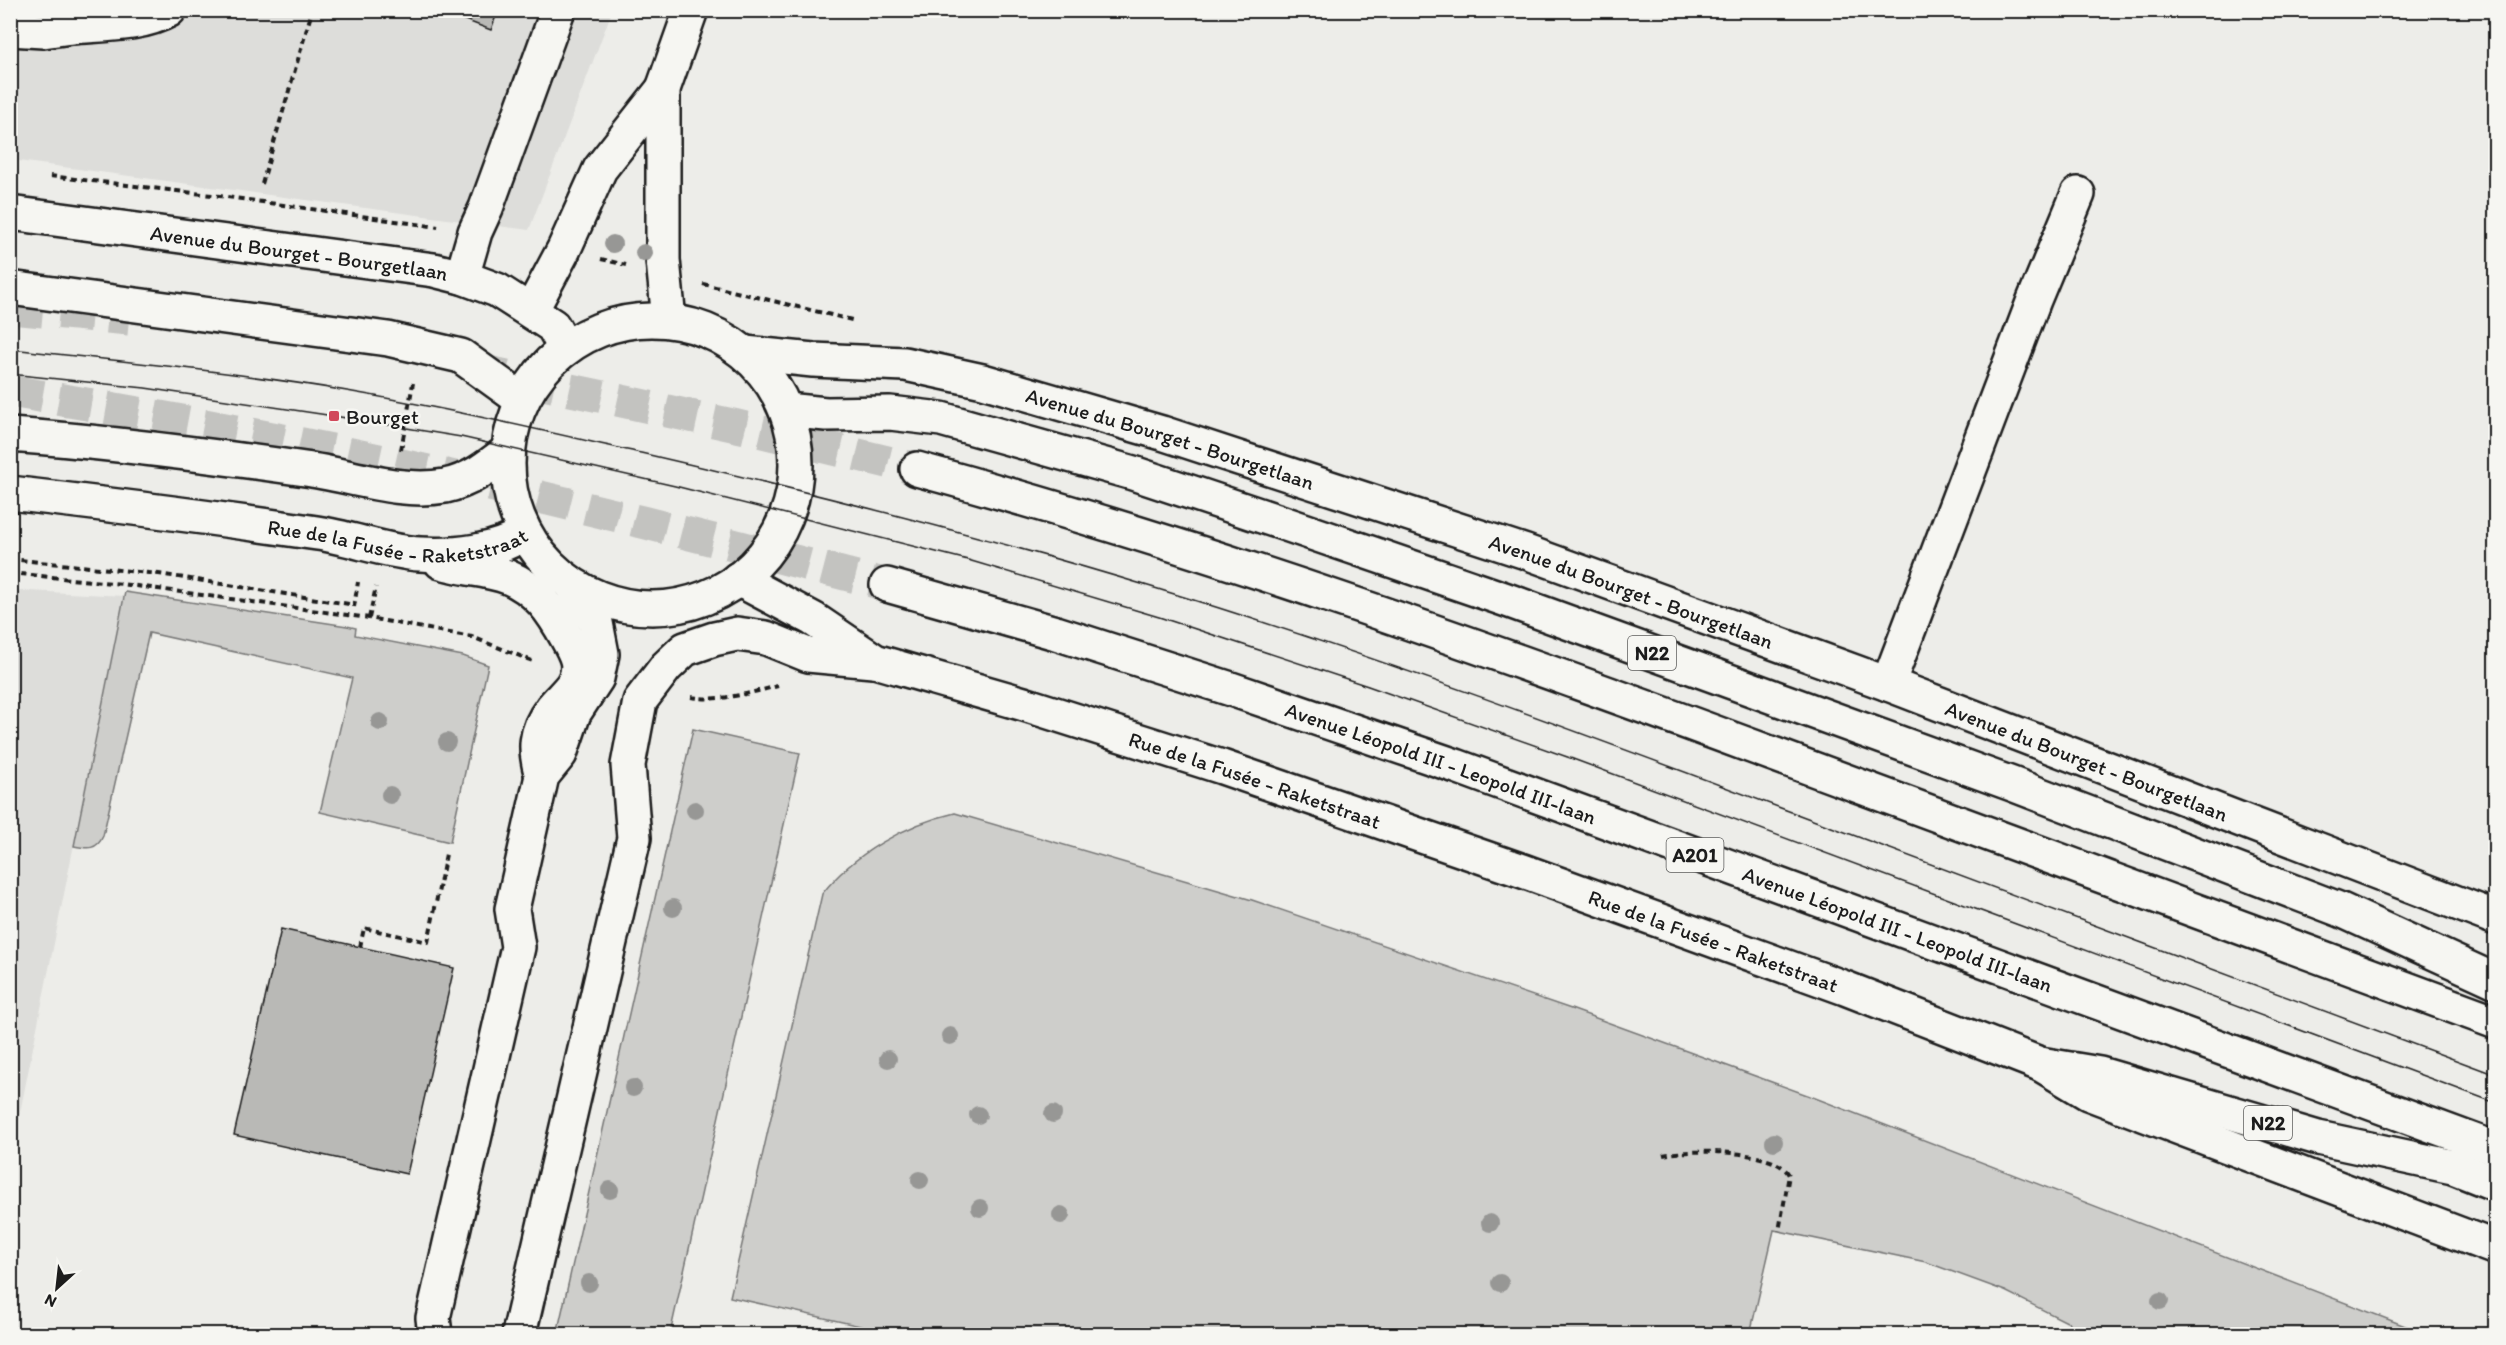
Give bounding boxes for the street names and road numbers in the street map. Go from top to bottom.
street label: Avenue du Bourget - Bourgetlaan [149,220,451,286]
street label: Avenue du Bourget - Bourgetlaan [1023,382,1317,494]
street label: Rue de la Fusée - Raketstraat [266,514,532,567]
street label: Avenue du Bourget - Bourgetlaan [1486,528,1777,654]
road number: N22 [1628,636,1676,670]
street label: Avenue du Bourget - Bourgetlaan [1942,695,2231,826]
street label: Avenue Léopold III - Leopold III-laan [1282,696,1600,829]
street label: Rue de la Fusée - Raketstraat [1126,726,1384,834]
road number: A201 [1666,838,1724,872]
street label: Avenue Léopold III - Leopold III-laan [1740,860,2056,997]
street label: Rue de la Fusée - Raketstraat [1585,883,1842,997]
road number: N22 [2244,1106,2292,1140]

